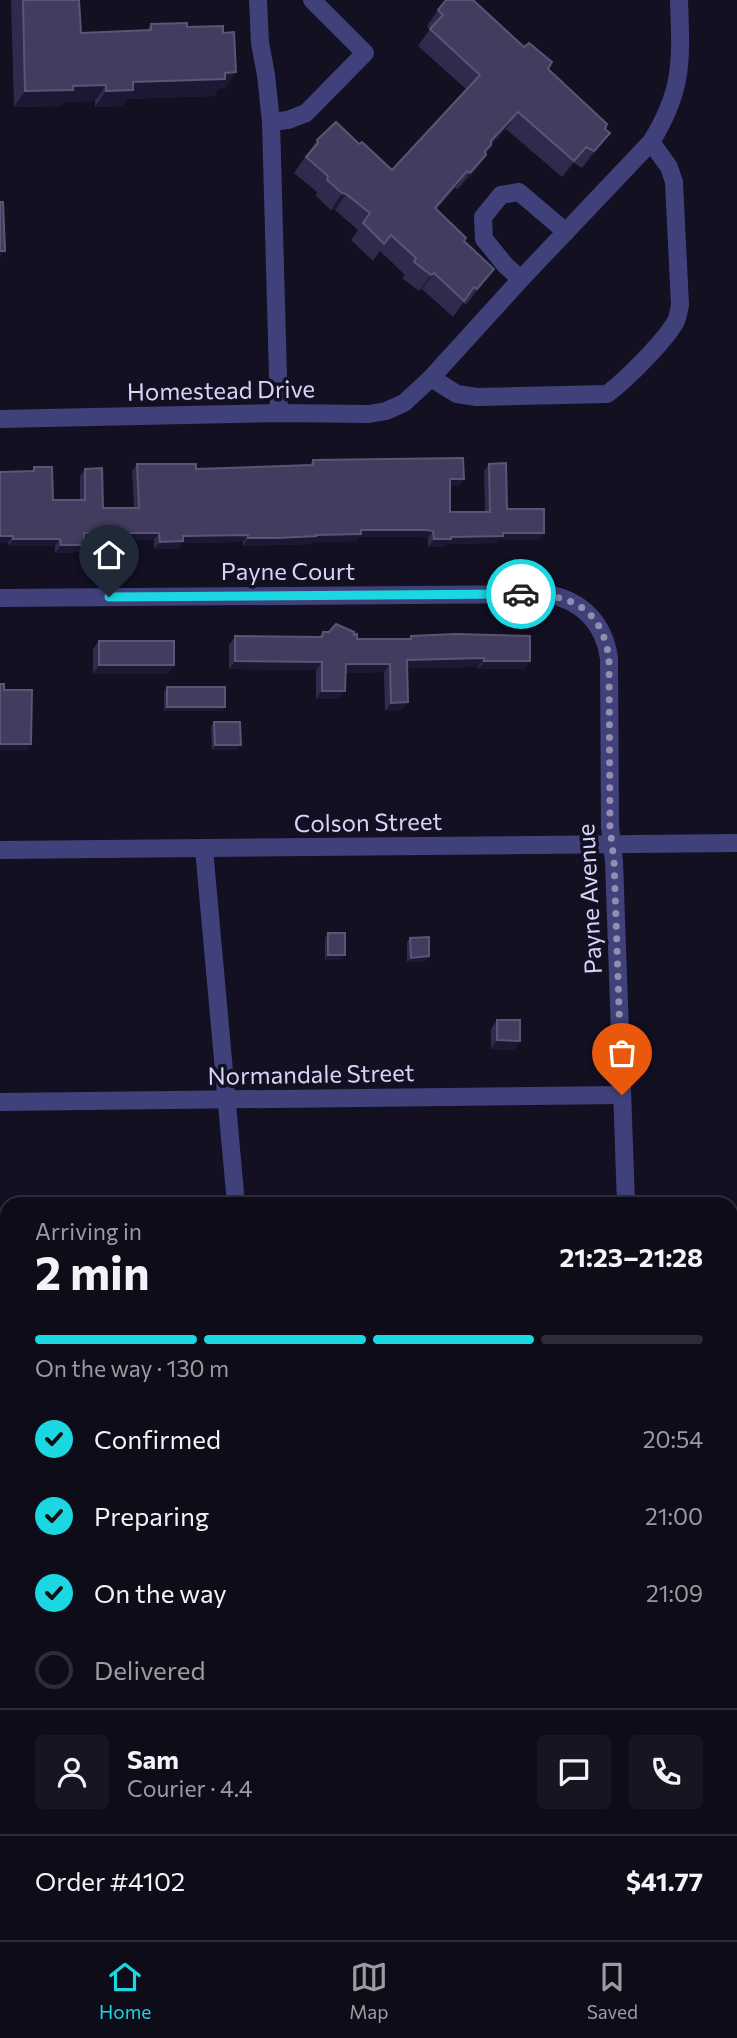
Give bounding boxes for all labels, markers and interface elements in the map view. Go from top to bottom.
street label: Homestead Drive [127,373,315,406]
pin [79,525,139,597]
icon: home [90,536,128,574]
street label: Payne Court [221,556,355,585]
courier [486,559,556,629]
icon: car [502,575,540,613]
street label: Colson Street [294,806,443,837]
street label: Payne Avenue [570,823,607,975]
pin [592,1023,652,1095]
icon: bag [603,1034,641,1072]
street label: Normandale Street [207,1057,415,1090]
text: Arriving in [35,1217,142,1245]
text: 21:23–21:28 [560,1241,703,1272]
text: 2 min [35,1243,150,1299]
text: On the way · 130 m [35,1354,229,1382]
icon: check [35,1420,73,1458]
text: Confirmed [94,1423,221,1454]
text: 20:54 [643,1425,703,1453]
icon: check [35,1497,73,1535]
text: Preparing [94,1500,209,1531]
text: 21:00 [645,1502,703,1530]
icon: check [35,1574,73,1612]
text: On the way [94,1577,227,1608]
text: 21:09 [646,1579,703,1607]
text: Delivered [94,1654,205,1685]
button: person [35,1735,109,1809]
button: chat [537,1735,611,1809]
button: phone [629,1735,703,1809]
text: Sam [127,1743,179,1774]
text: Courier · 4.4 [127,1774,253,1802]
text: Order #4102 [35,1865,185,1896]
text: $41.77 [626,1865,703,1896]
tab: Home [99,1958,151,2023]
tab: Map [349,1958,389,2023]
tab: Saved [587,1958,638,2023]

